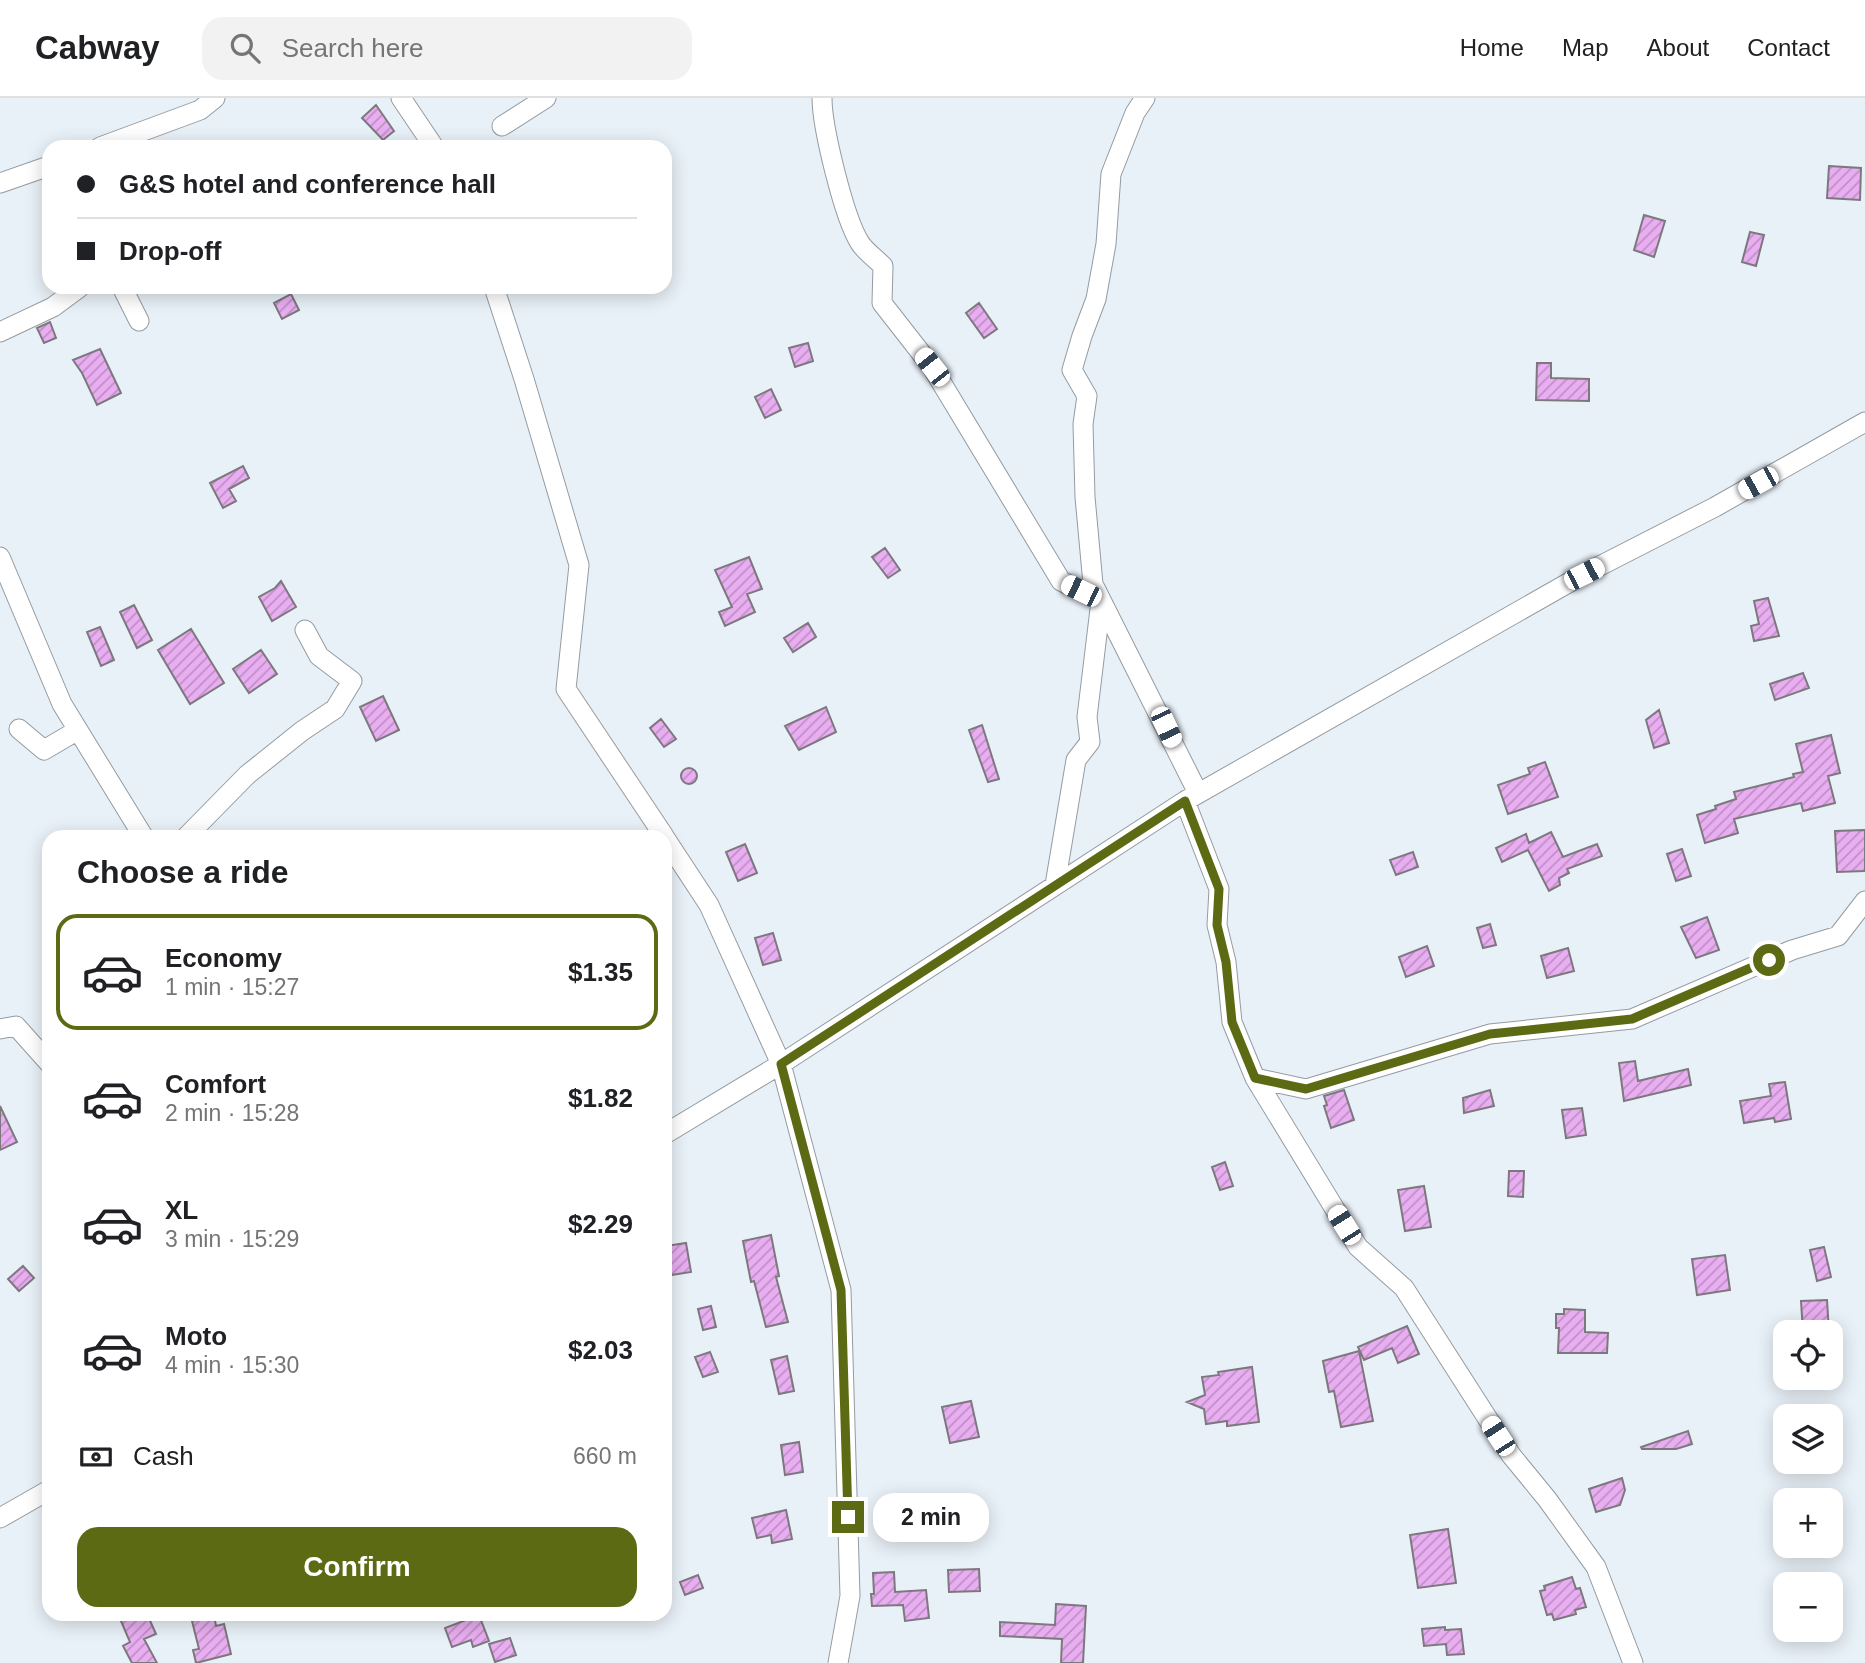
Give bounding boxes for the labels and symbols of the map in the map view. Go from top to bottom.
car [911,344,954,390]
car [1735,464,1782,502]
car [1561,555,1608,593]
car [1058,572,1105,610]
car [1148,704,1185,750]
route start [1753,944,1785,976]
car [1324,1202,1365,1248]
car [1478,1413,1519,1459]
callout: 2 min [872,1492,988,1542]
route end [832,1501,864,1533]

